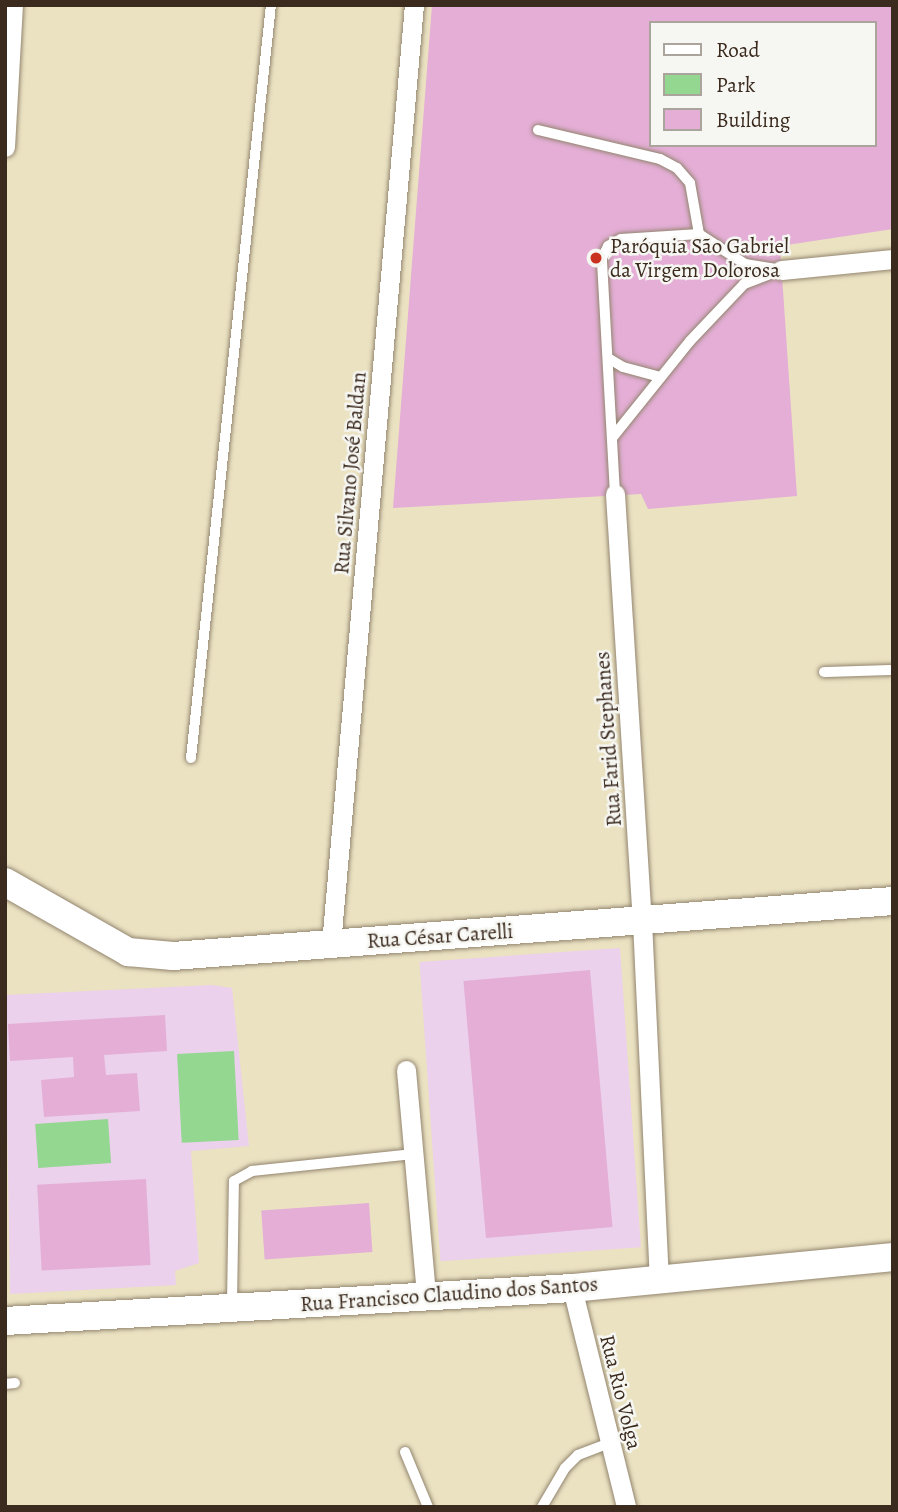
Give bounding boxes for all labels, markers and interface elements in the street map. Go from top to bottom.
legend [650,21,877,147]
text: Road [716,36,760,64]
text: Park [716,71,755,99]
text: Building [716,106,790,134]
place label: Paróquia São Gabriel da Virgem Dolorosa [610,233,789,283]
marker: Paróquia São Gabriel da Virgem Dolorosa [588,250,604,266]
street label: Rua Silvano José Baldan [329,371,371,575]
street label: Rua Farid Stephanes [589,651,627,827]
street label: Rua César Carelli [366,918,514,954]
street label: Rua Francisco Claudino dos Santos [299,1271,599,1317]
street label: Rua Rio Volga [595,1332,647,1452]

